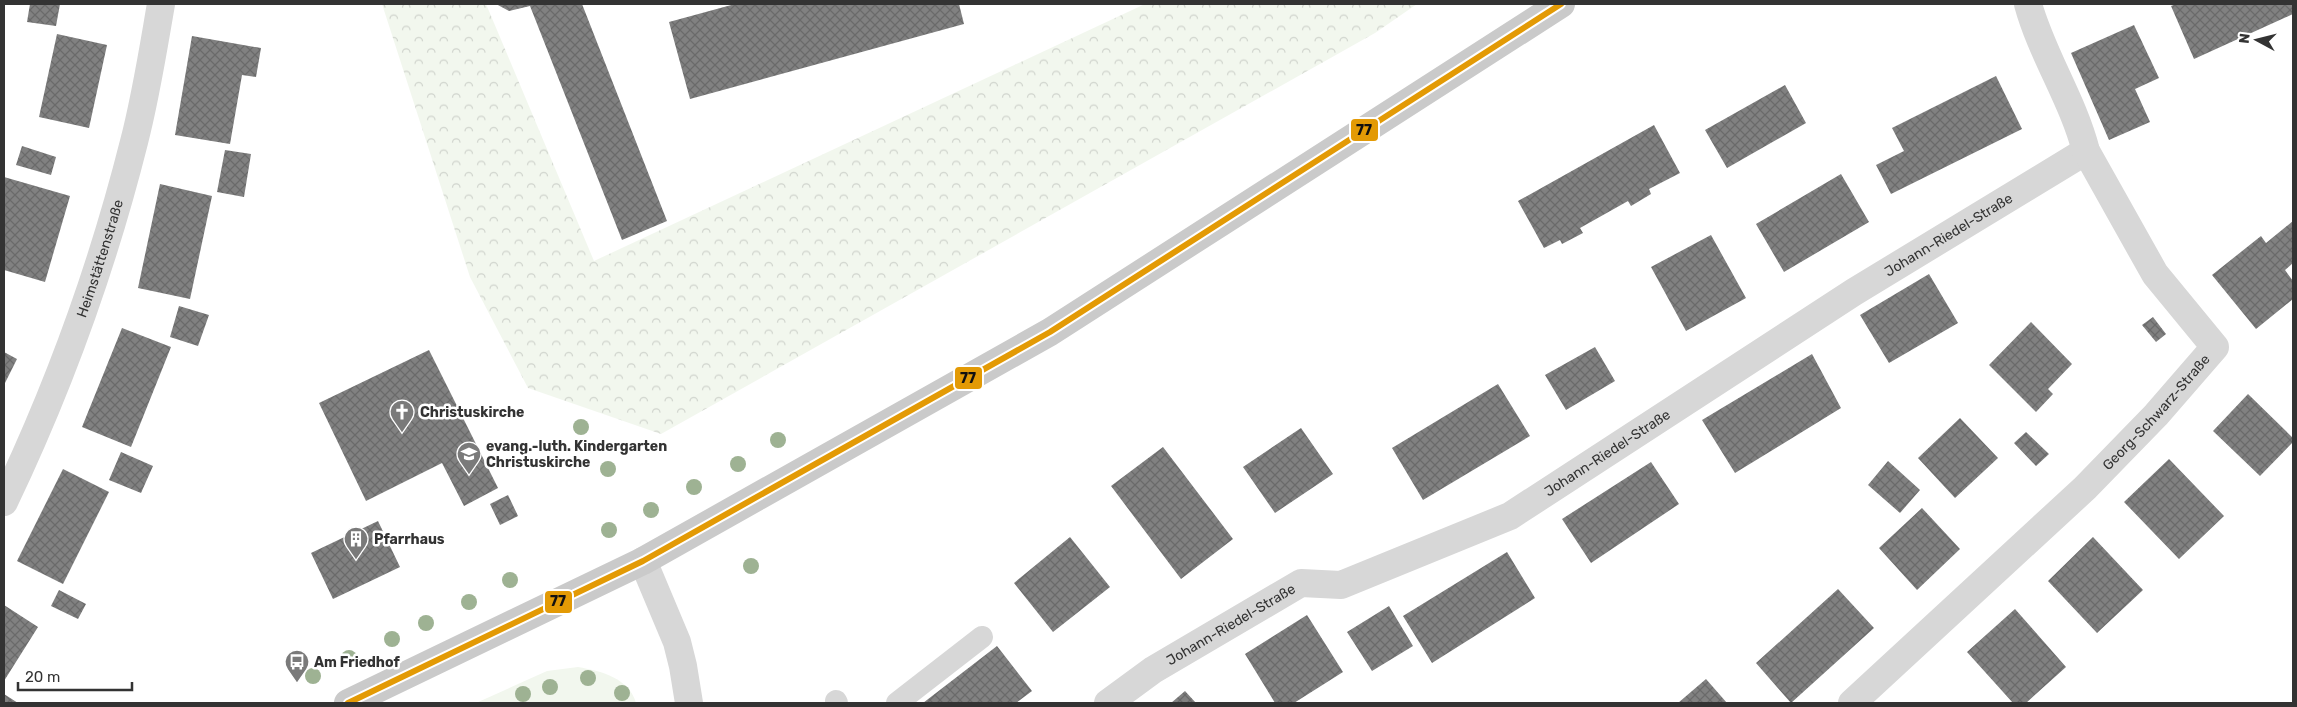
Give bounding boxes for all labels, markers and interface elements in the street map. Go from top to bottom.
north arrow [2232,15,2282,65]
text: N [2236,32,2254,45]
line badge: 77 [1350,118,1379,142]
text: 77 [1356,122,1372,139]
street label: Johann-Riedel-Straße [1881,189,2016,280]
street label: Heimstättenstraße [73,197,127,320]
street label: Georg-Schwarz-Straße [2099,351,2213,474]
line badge: 77 [954,366,983,390]
text: 77 [960,370,976,387]
church icon: Christuskirche [389,399,415,433]
place label: Christuskirche [420,404,524,421]
street label: Johann-Riedel-Straße [1541,406,1673,500]
place label: evang.-luth. Kindergarten Christuskirche [486,438,667,471]
school or university icon: evang.-luth. Kindergarten Christuskirche [456,441,482,475]
building icon: Pfarrhaus [343,526,369,560]
place label: Pfarrhaus [374,531,445,548]
street label: Johann-Riedel-Straße [1163,580,1298,669]
line badge: 77 [544,590,573,614]
text: 77 [550,593,566,610]
bus stop icon: Am Friedhof [284,649,310,683]
place label: Am Friedhof [314,654,400,671]
scale bar [18,660,131,692]
text: 20 m [25,668,60,686]

